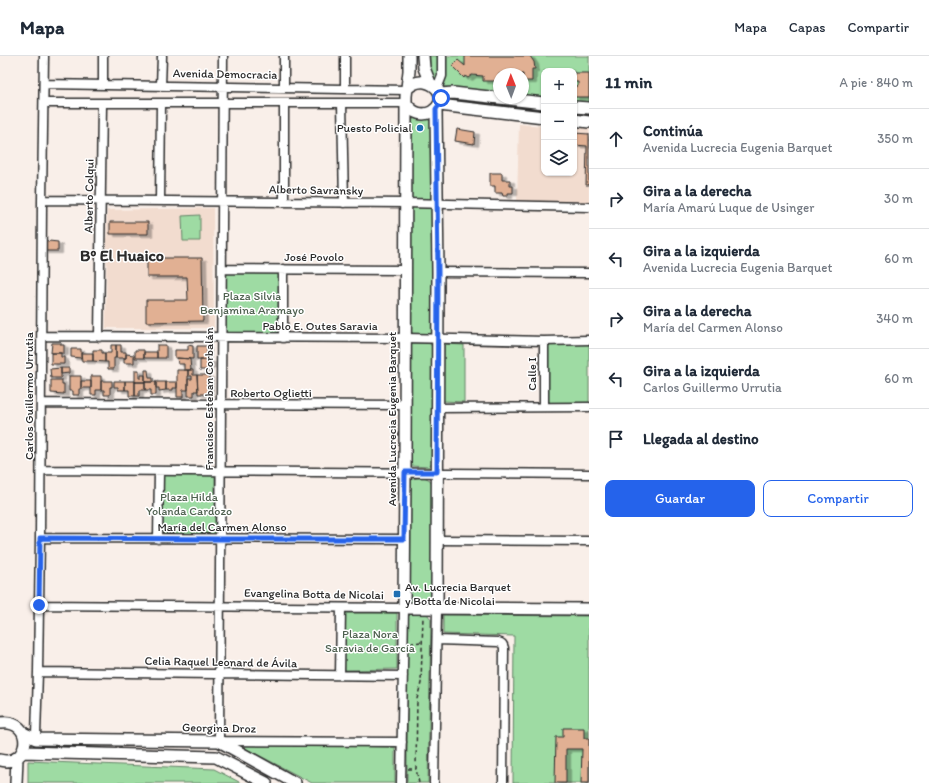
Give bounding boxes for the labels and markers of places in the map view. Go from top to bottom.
place label: Puesto Policial [337,121,413,135]
marker: Puesto Policial [415,123,425,133]
place label: Av. Lucrecia Barquet y Botta de Nicolai [405,580,512,608]
marker: Av. Lucrecia Barquet y Botta de Nicolai [392,589,402,599]

